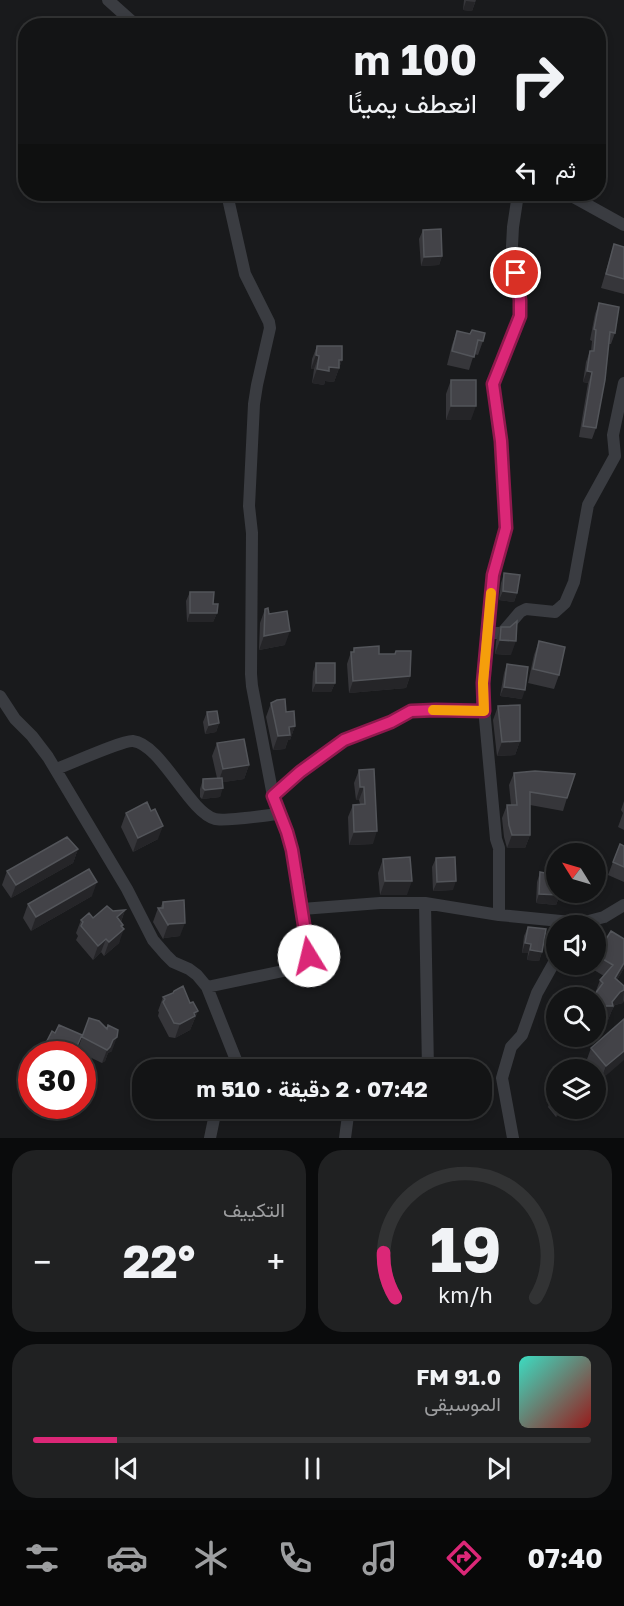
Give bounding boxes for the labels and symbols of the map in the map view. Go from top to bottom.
pin [490,247,541,298]
north arrow [546,843,606,903]
position arrow [277,924,341,988]
speed limit sign: 30 [18,1041,96,1119]

